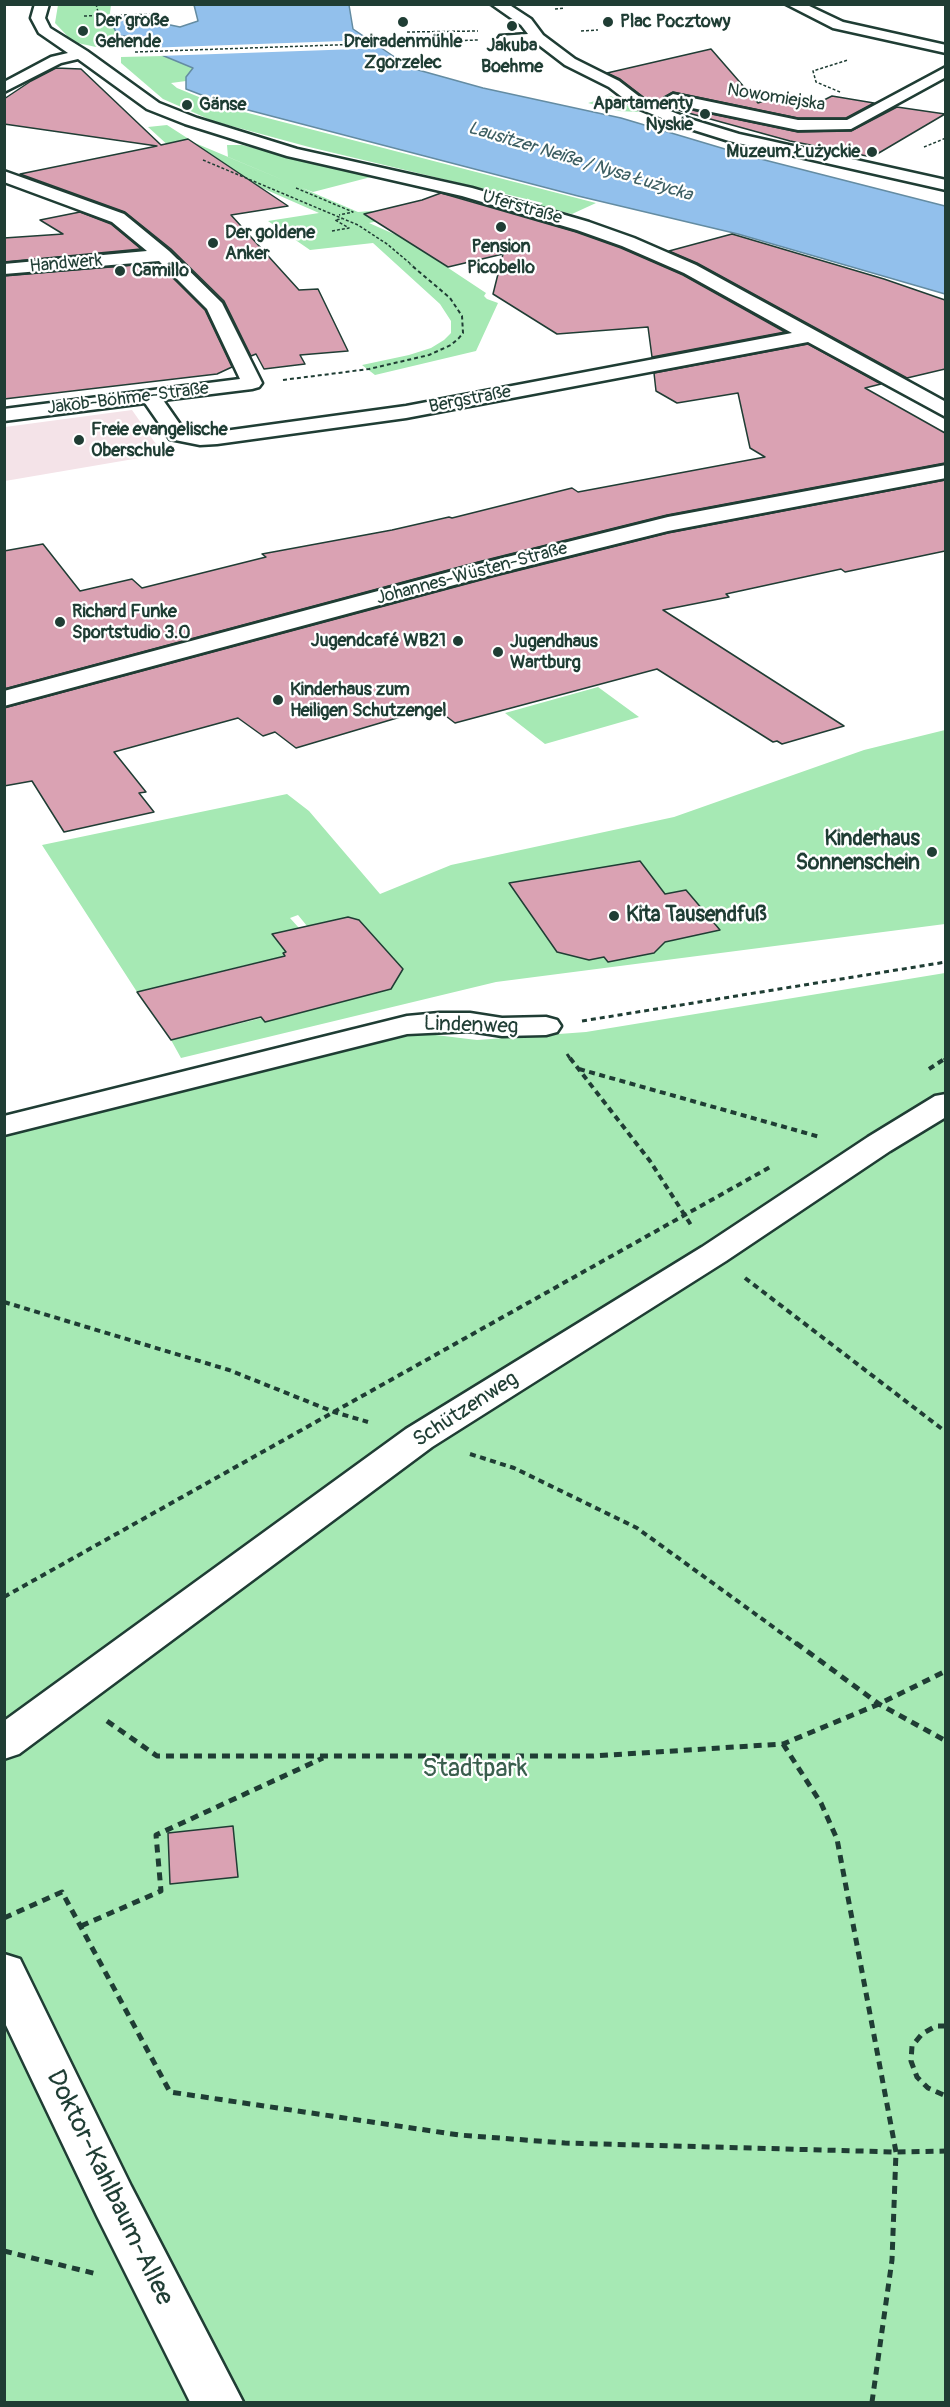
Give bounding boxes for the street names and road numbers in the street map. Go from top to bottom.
street label: Nowomiejska [725,80,827,116]
street label: Uferstraße [480,186,564,230]
street label: Handwerk [29,250,103,278]
street label: Jakob-Böhme-Straße [46,378,210,420]
street label: Bergstraße [427,381,513,419]
street label: Johannes-Wüsten-Straße [374,538,570,610]
street label: Lindenweg [423,1012,519,1040]
street label: Schützenweg [409,1367,523,1453]
street label: Doktor-Kahlbaum-Allee [38,2065,180,2311]

